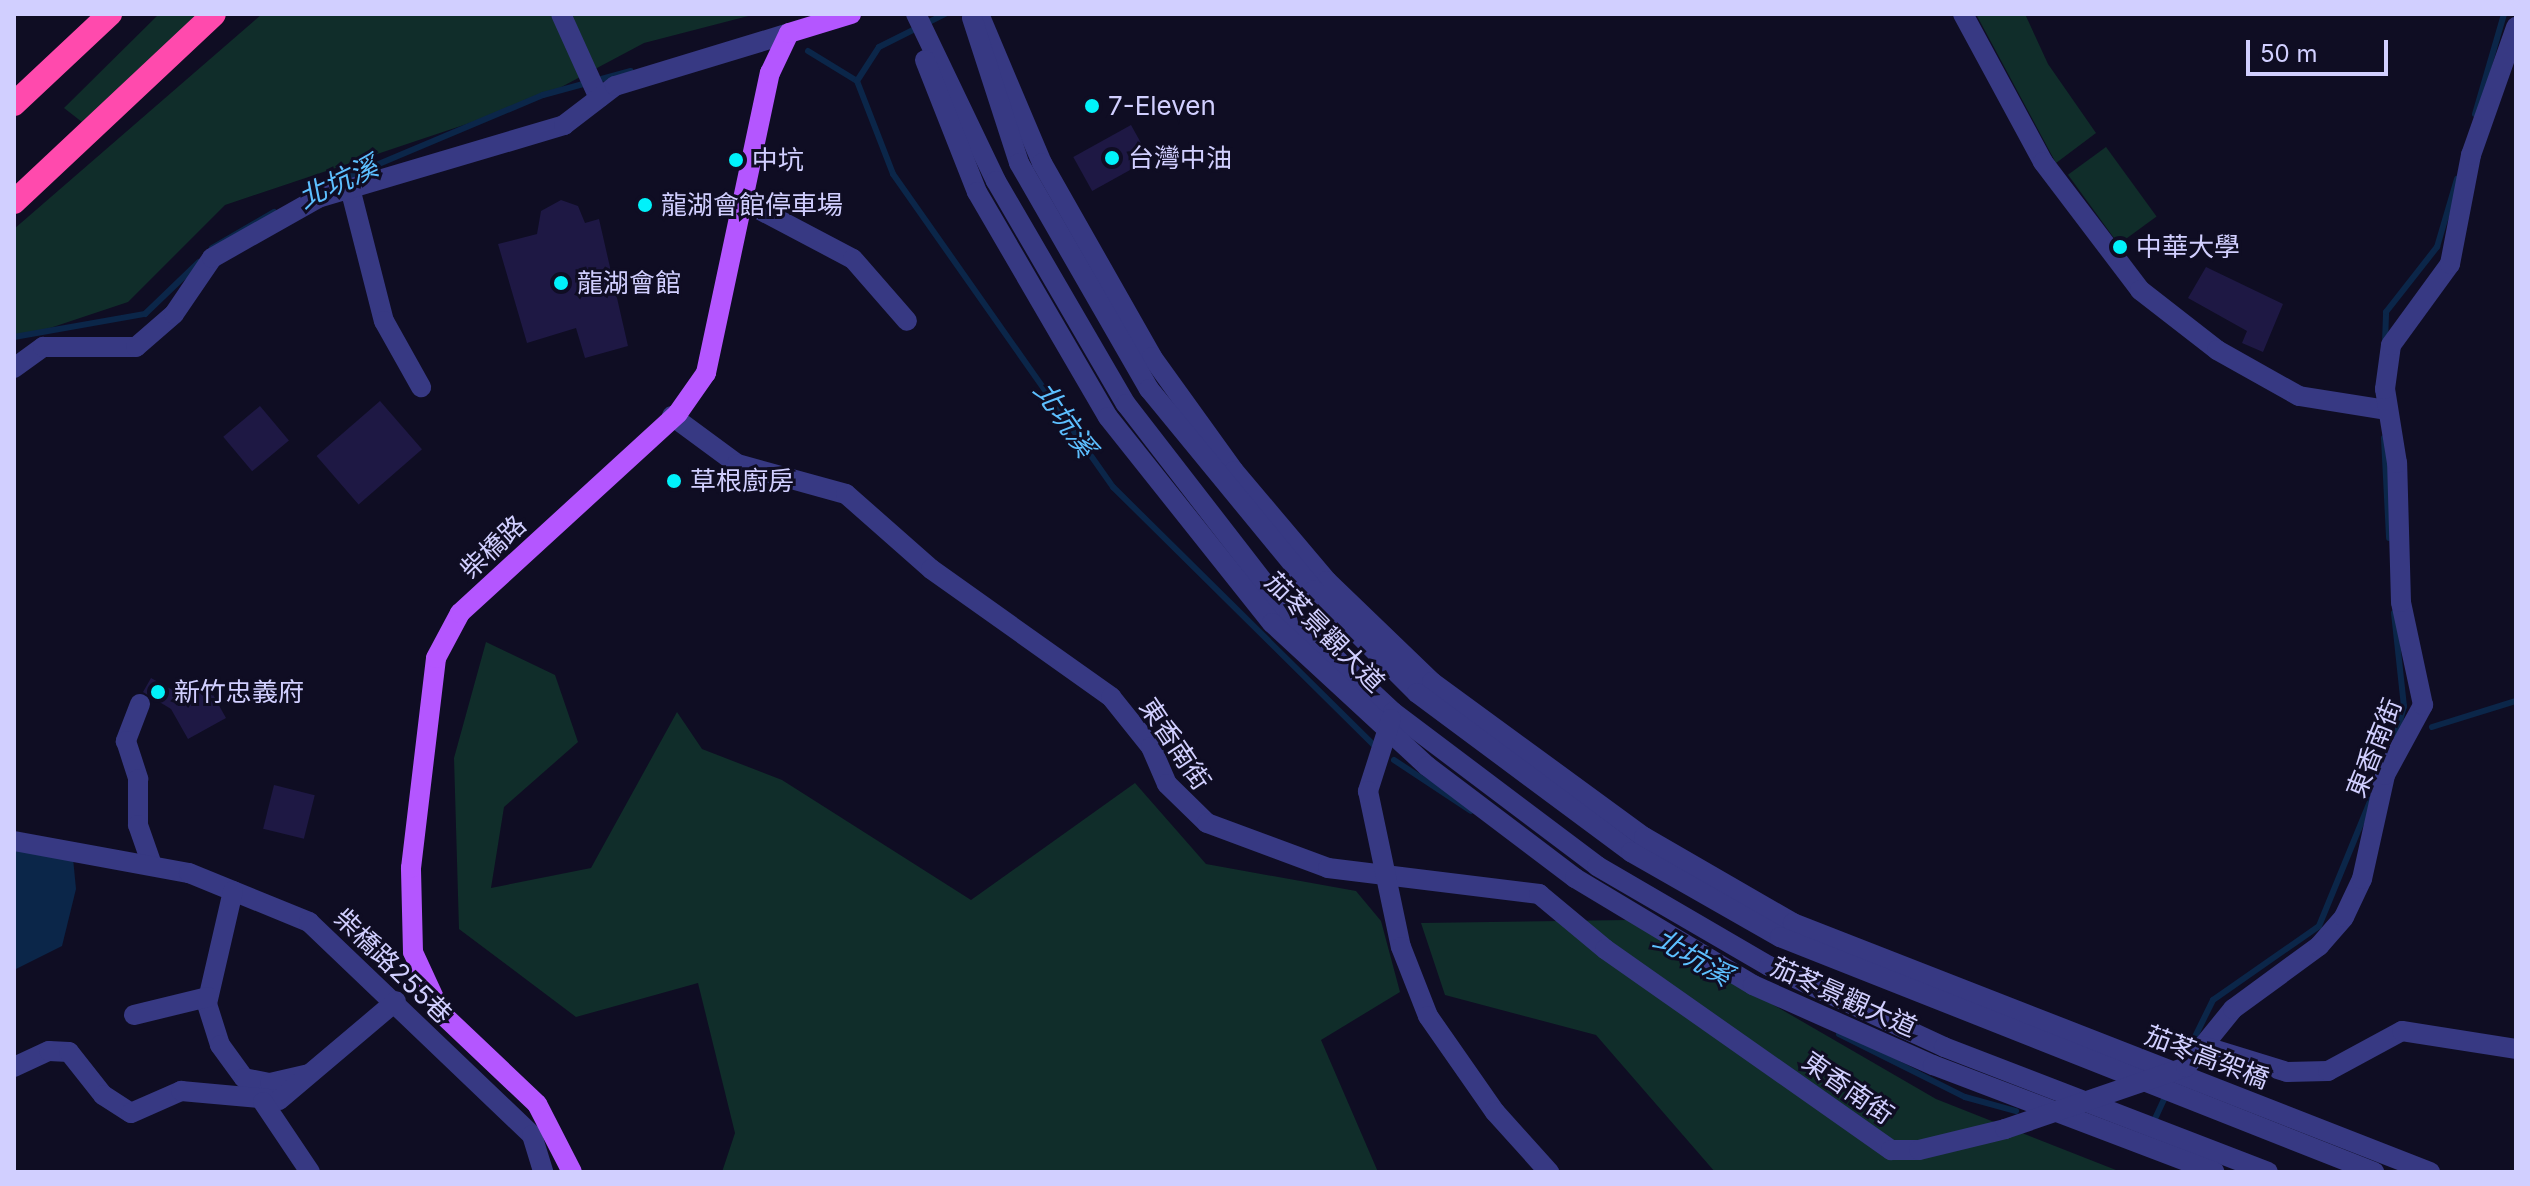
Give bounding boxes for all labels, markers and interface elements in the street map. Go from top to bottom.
scale bar [2250,24,2392,74]
text: 50 m [2260,39,2318,68]
place label: 7-Eleven [1108,90,1216,122]
marker: 7-Eleven [1083,97,1101,115]
place label: 台灣中油 [1128,142,1232,174]
place label: 中坑 [752,144,804,176]
water label: 北坑溪 [293,149,383,215]
marker: 台灣中油 [1103,149,1121,167]
marker: 中坑 [727,151,745,169]
place label: 龍湖會館停車場 [661,189,843,221]
marker: 龍湖會館停車場 [636,196,654,214]
place label: 中華大學 [2136,231,2240,263]
marker: 中華大學 [2111,238,2129,256]
place label: 龍湖會館 [577,267,681,299]
marker: 龍湖會館 [552,274,570,292]
water label: 北坑溪 [1027,375,1103,463]
place label: 草根廚房 [690,465,794,497]
marker: 草根廚房 [665,472,683,490]
street label: 柴橋路 [454,509,532,585]
street label: 茄苳景觀大道 [1259,566,1391,698]
place label: 新竹忠義府 [174,676,304,708]
marker: 新竹忠義府 [149,683,167,701]
street label: 東香南街 [1133,692,1217,796]
street label: 東香南街 [2340,694,2408,802]
street label: 柴橋路255巷 [328,902,458,1030]
water label: 北坑溪 [1648,921,1738,993]
street label: 茄苳景觀大道 [1766,951,1922,1043]
street label: 茄苳高架橋 [2141,1019,2273,1095]
street label: 東香南街 [1796,1045,1900,1131]

